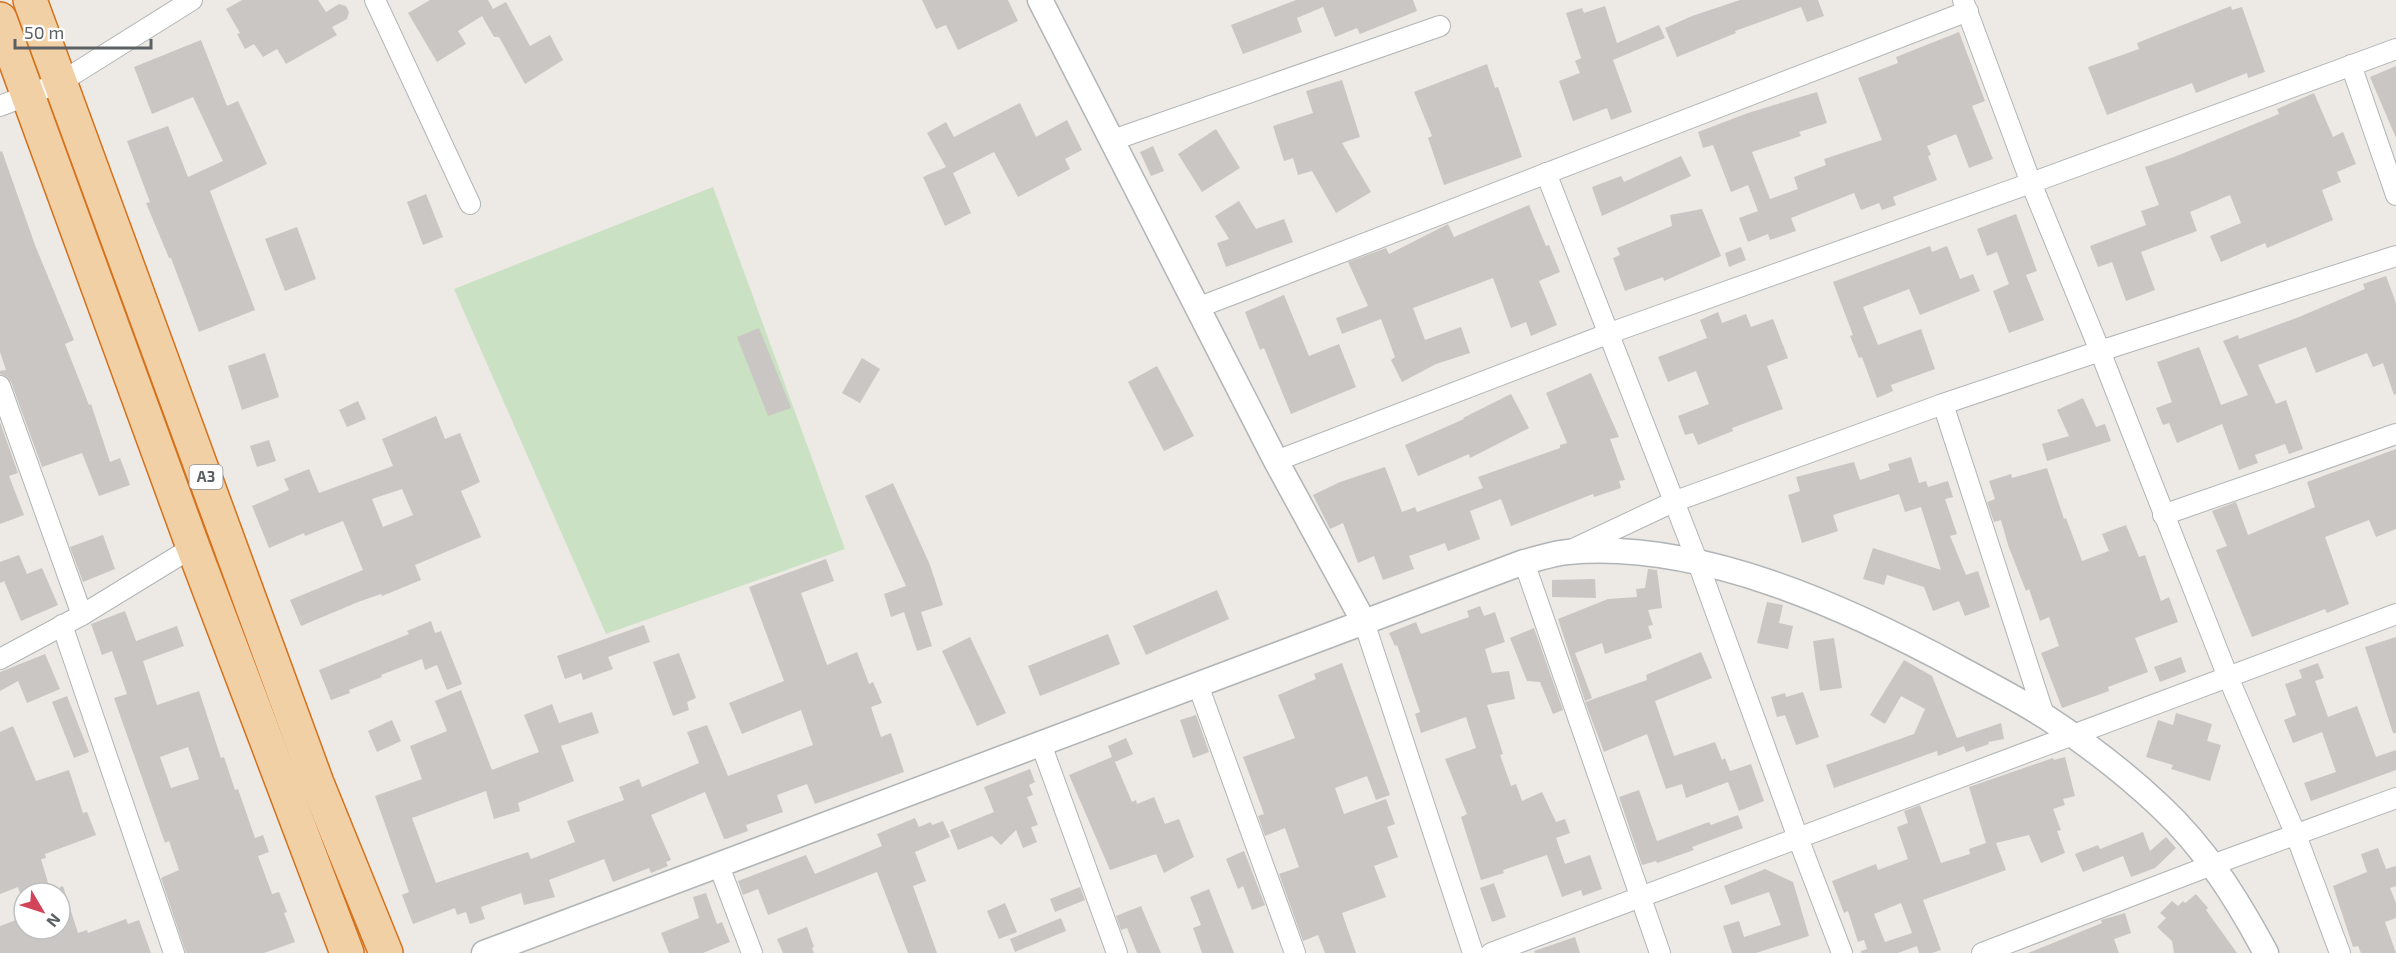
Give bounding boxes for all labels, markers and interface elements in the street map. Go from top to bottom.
scale bar [15,12,152,50]
text: 50 m [24,21,64,43]
road number: A3 [190,465,222,489]
north arrow [12,881,72,941]
text: N [43,910,65,931]

